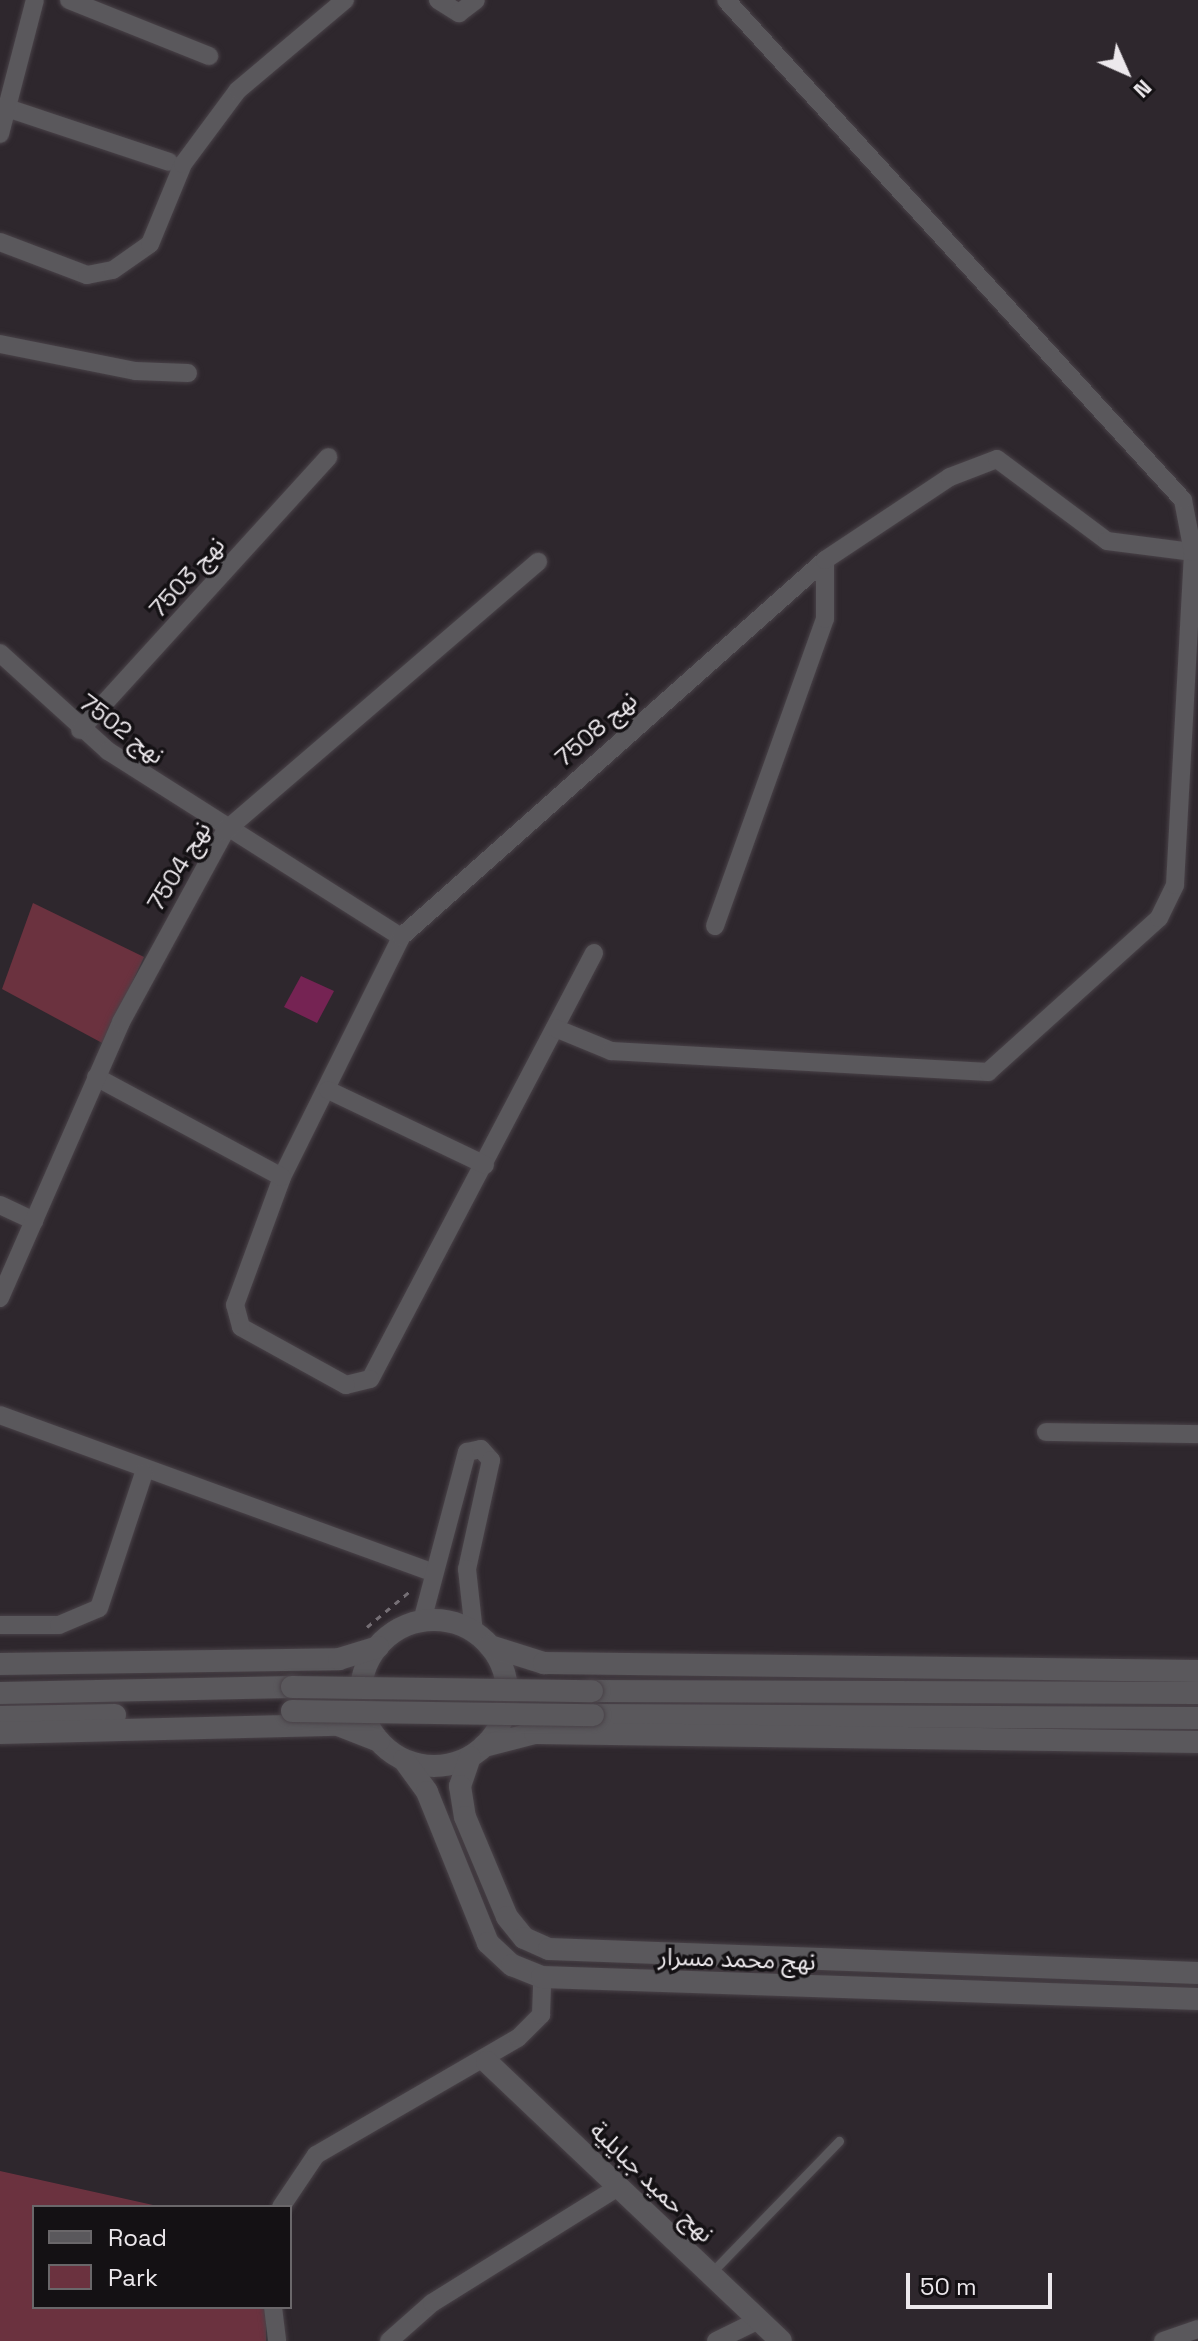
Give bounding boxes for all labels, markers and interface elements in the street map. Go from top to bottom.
north arrow [1086,32,1166,112]
text: N [1128,74,1158,104]
street label: نهج 7503 [143,531,231,623]
street label: نهج 7508 [549,686,643,772]
street label: نهج 7502 [74,688,170,770]
street label: نهج 7504 [141,816,217,916]
street label: نهج محمد مسرار [658,1942,816,1976]
street label: نهج حميد جبايلية [584,2116,720,2248]
legend [32,2205,292,2309]
text: Road [108,2222,167,2253]
scale bar [910,2257,1056,2307]
text: Park [108,2262,158,2293]
text: 50 m [920,2271,977,2302]

